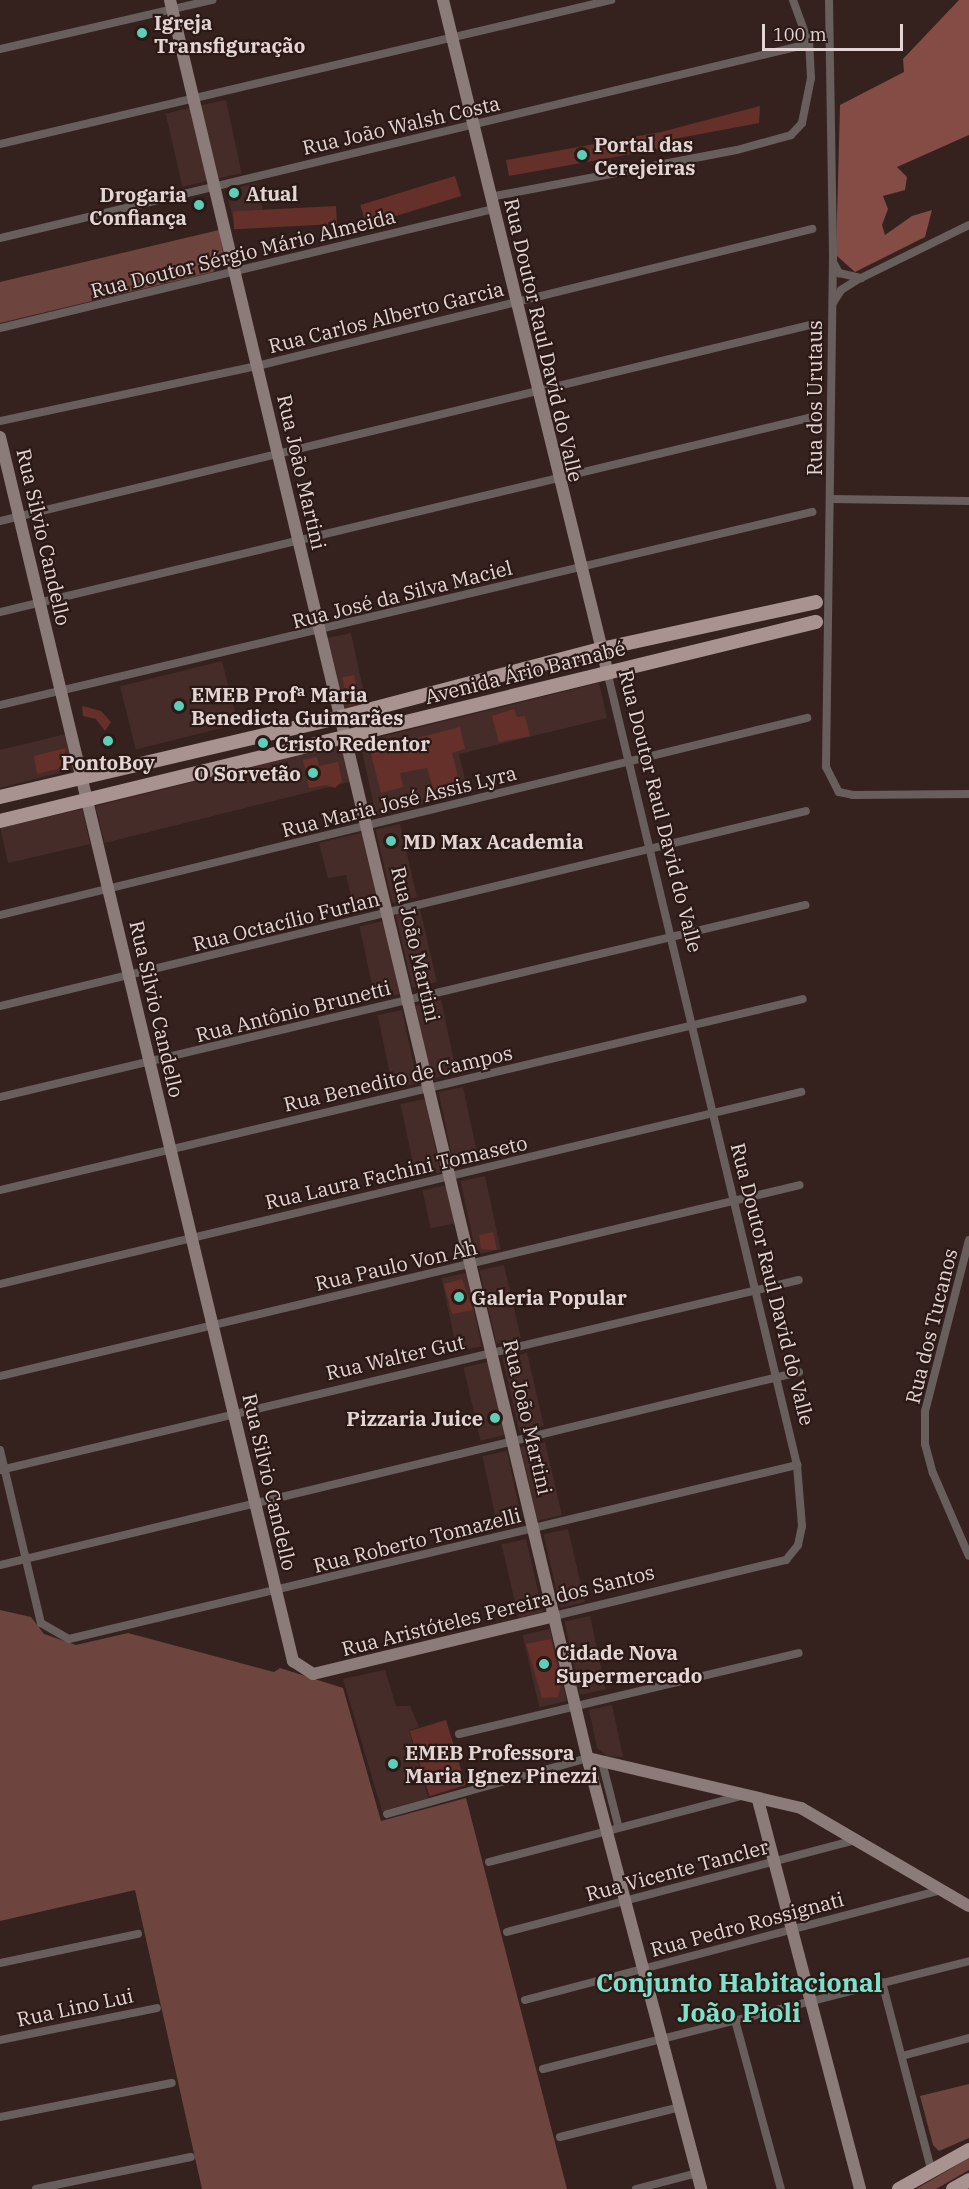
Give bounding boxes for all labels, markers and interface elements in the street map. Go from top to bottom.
place label: Igreja Transfiguração [154,10,305,57]
scale bar [765,12,906,50]
text: 100 m [773,23,827,46]
marker: Igreja Transfiguração [135,26,149,40]
street label: Rua João Walsh Costa [300,91,502,159]
place label: Portal das Cerejeiras [594,132,695,179]
marker: Portal das Cerejeiras [575,148,589,162]
place label: Atual [246,181,298,205]
place label: Drogaria Confiança [89,182,187,229]
marker: Atual [227,186,241,200]
street label: Rua Doutor Raul David do Valle [500,196,588,484]
marker: Drogaria Confiança [192,198,206,212]
street label: Rua Doutor Sérgio Mário Almeida [88,203,398,303]
street label: Rua Carlos Alberto Garcia [266,276,506,358]
street label: Rua dos Urutaus [802,320,826,476]
street label: Rua João Martini [272,392,332,552]
street label: Rua Silvio Candello [12,446,76,628]
street label: Rua José da Silva Maciel [289,555,515,633]
street label: Avenida Ário Barnabé [422,635,628,709]
street label: Rua Doutor Raul David do Valle [614,667,708,955]
place label: EMEB Profª Maria Benedicta Guimarães [191,682,403,729]
marker: EMEB Profª Maria Benedicta Guimarães [172,699,186,713]
place label: Cristo Redentor [275,731,430,755]
marker: PontoBoy [101,734,115,748]
marker: Cristo Redentor [256,736,270,750]
place label: PontoBoy [61,750,155,774]
street label: Rua Maria José Assis Lyra [279,760,519,842]
place label: O Sorvetão [194,761,301,785]
marker: O Sorvetão [306,766,320,780]
place label: MD Max Academia [403,829,584,853]
marker: MD Max Academia [384,834,398,848]
street label: Rua João Martini [386,864,446,1024]
street label: Rua Octacílio Furlan [190,886,382,956]
street label: Rua Silvio Candello [125,918,189,1100]
street label: Rua Antônio Brunetti [193,975,393,1047]
street label: Rua Benedito de Campos [281,1040,515,1116]
street label: Rua Laura Fachini Tomaseto [263,1130,529,1214]
street label: Rua Doutor Raul David do Valle [726,1140,820,1428]
street label: Rua Paulo Von Ah [313,1235,479,1295]
street label: Rua dos Tucanos [900,1246,962,1406]
place label: Galeria Popular [471,1285,627,1309]
marker: Galeria Popular [452,1290,466,1304]
street label: Rua Walter Gut [323,1329,467,1385]
street label: Rua João Martini [498,1337,558,1497]
street label: Rua Silvio Candello [238,1391,302,1573]
place label: Pizzaria Juice [346,1406,483,1430]
marker: Pizzaria Juice [488,1411,502,1425]
street label: Rua Roberto Tomazelli [311,1503,523,1577]
street label: Rua Aristóteles Pereira dos Santos [339,1559,657,1661]
place label: Cidade Nova Supermercado [556,1640,702,1687]
marker: Cidade Nova Supermercado [537,1657,551,1671]
place label: EMEB Professora Maria Ignez Pinezzi [405,1740,598,1787]
marker: EMEB Professora Maria Ignez Pinezzi [386,1757,400,1771]
street label: Rua Vicente Tancler [583,1834,771,1906]
street label: Rua Pedro Rossignati [648,1887,846,1961]
district label: Conjunto Habitacional João Pioli [596,1967,882,2028]
street label: Rua Lino Lui [15,1983,135,2031]

